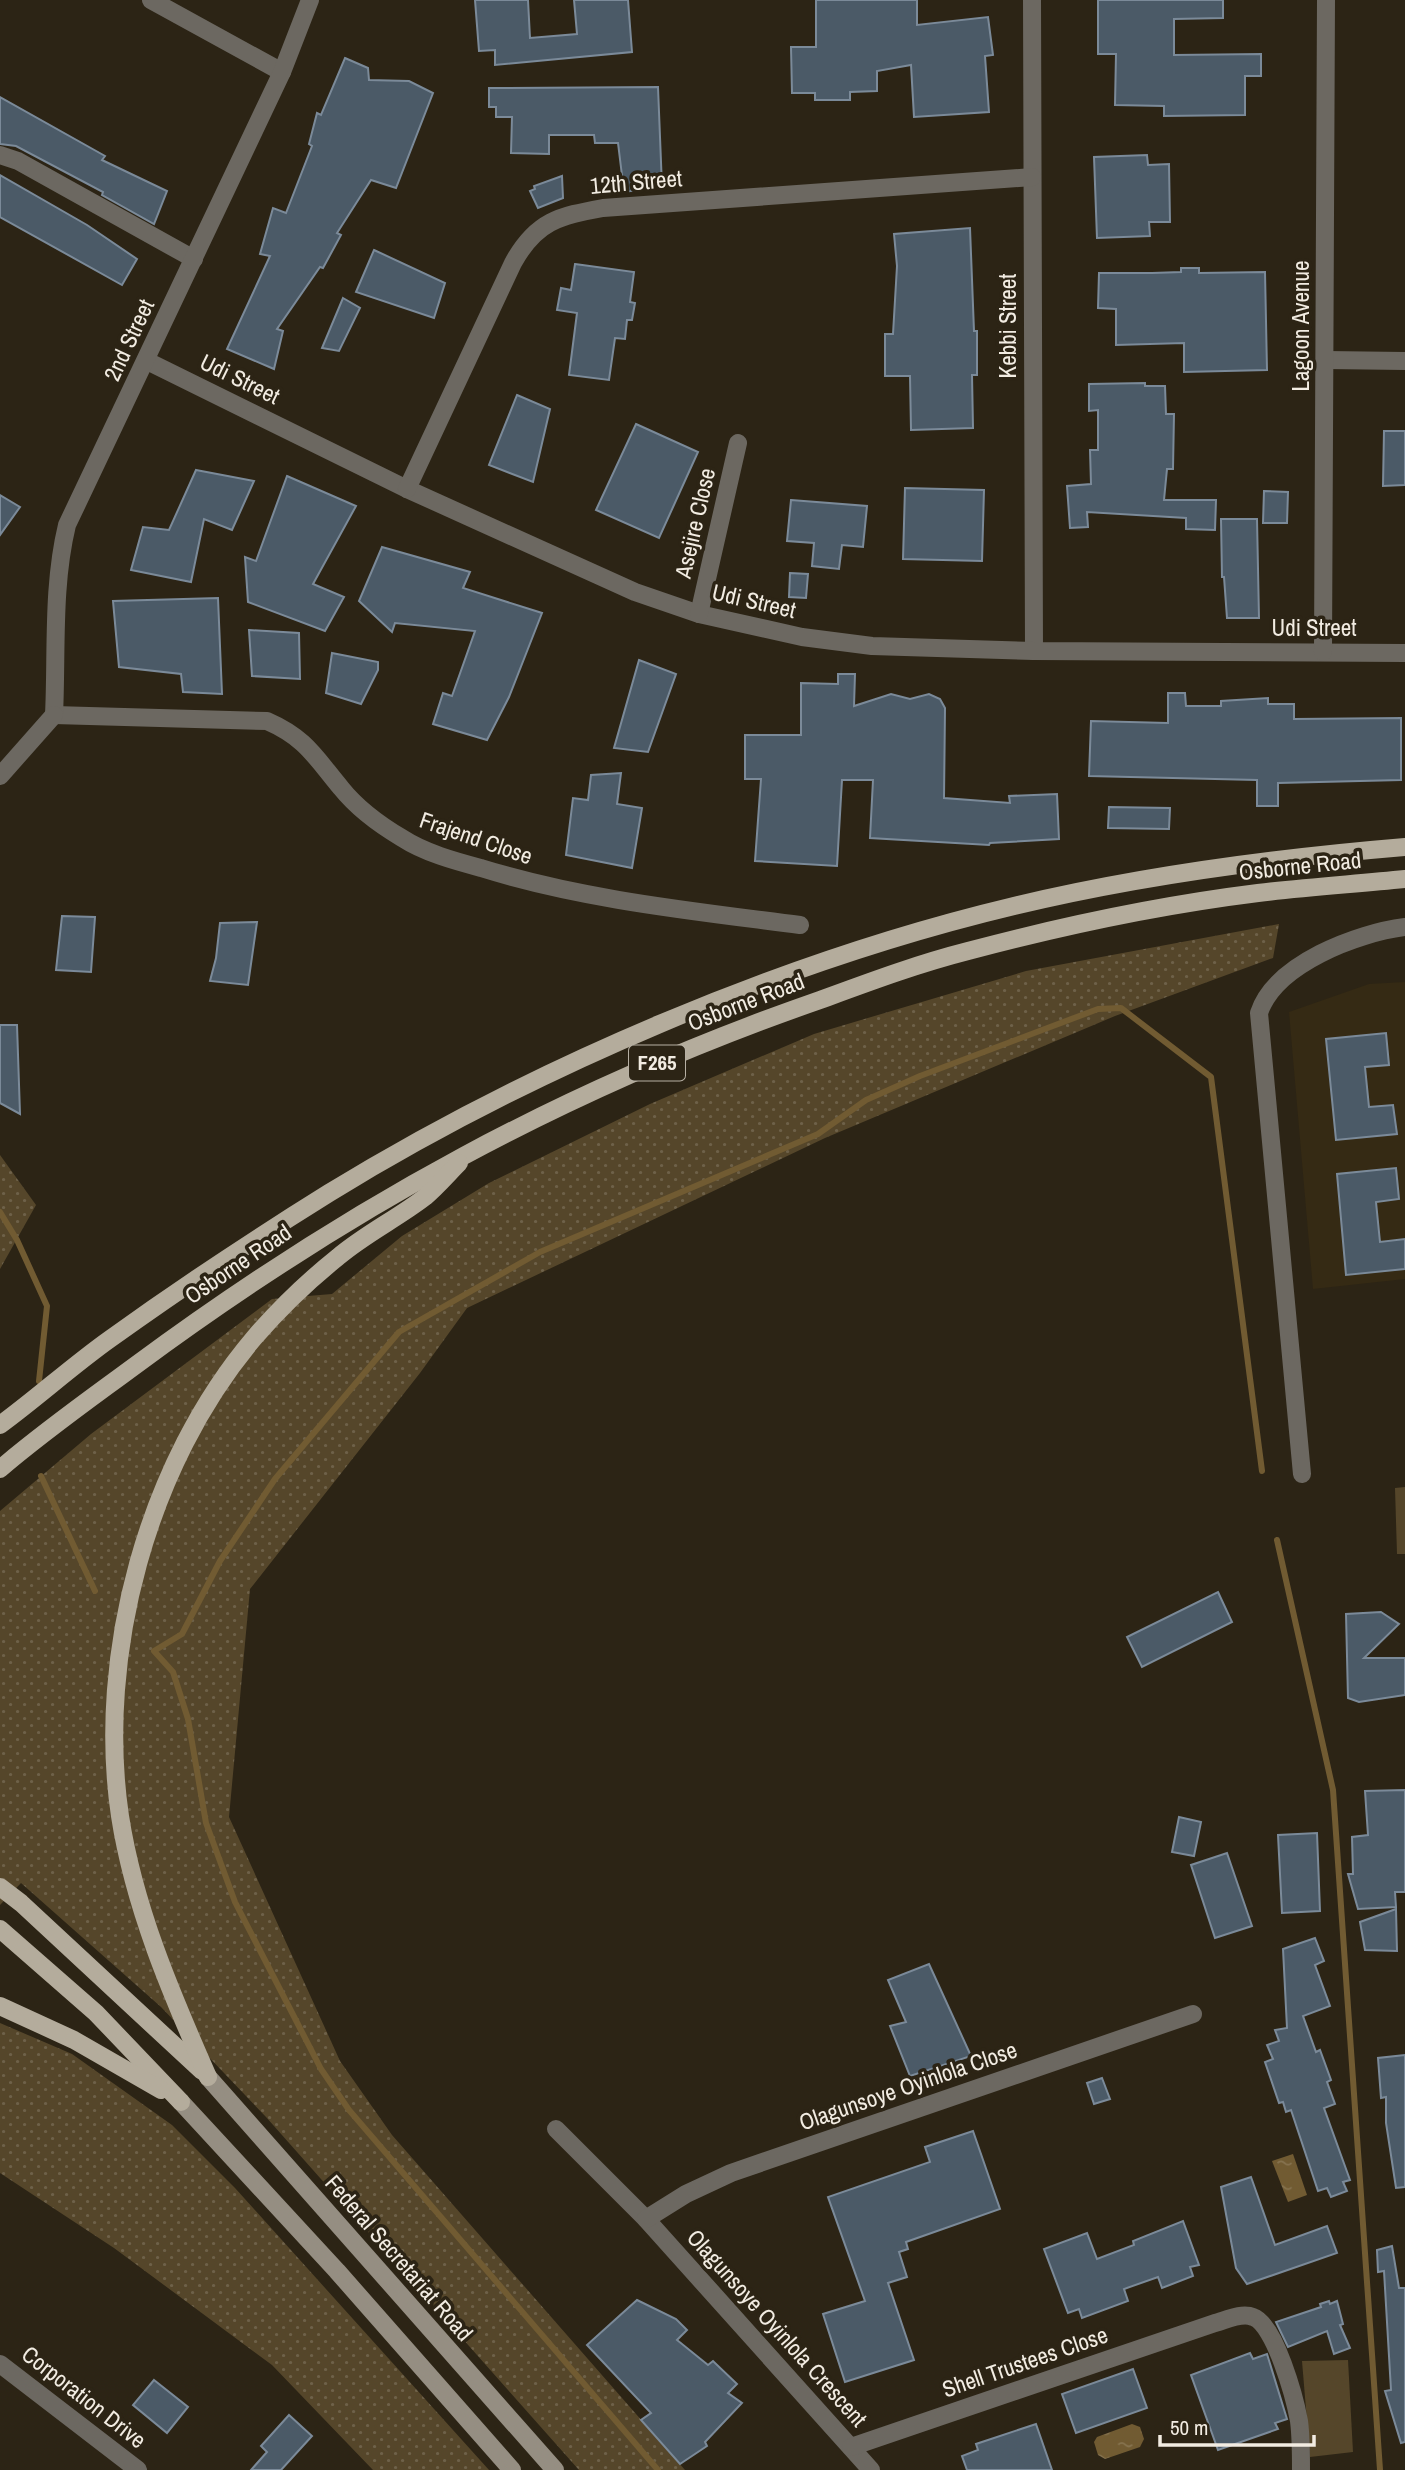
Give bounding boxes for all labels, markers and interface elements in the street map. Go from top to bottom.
street label: 12th Street [589,162,683,201]
street label: Lagoon Avenue [1285,261,1316,391]
street label: Kebbi Street [992,274,1023,378]
street label: 2nd Street [96,294,161,386]
street label: Udi Street [195,346,285,411]
street label: Asejire Close [667,465,722,582]
street label: Udi Street [709,576,799,625]
street label: Udi Street [1272,612,1356,643]
street label: Frajend Close [416,804,537,871]
street label: Osborne Road [1237,844,1363,887]
street label: Osborne Road [683,965,809,1038]
road number: F265 [629,1046,685,1080]
street label: Osborne Road [178,1216,297,1311]
street label: Olagunsoye Oyinlola Close [795,2034,1021,2137]
street label: Federal Secretariat Road [319,2168,480,2347]
street label: Olagunsoye Oyinlola Crescent [680,2222,874,2433]
street label: Shell Trustees Close [938,2319,1112,2404]
street label: Corporation Drive [16,2338,153,2455]
scale bar [1160,2404,1314,2448]
text: 50 m [1170,2413,1208,2442]

